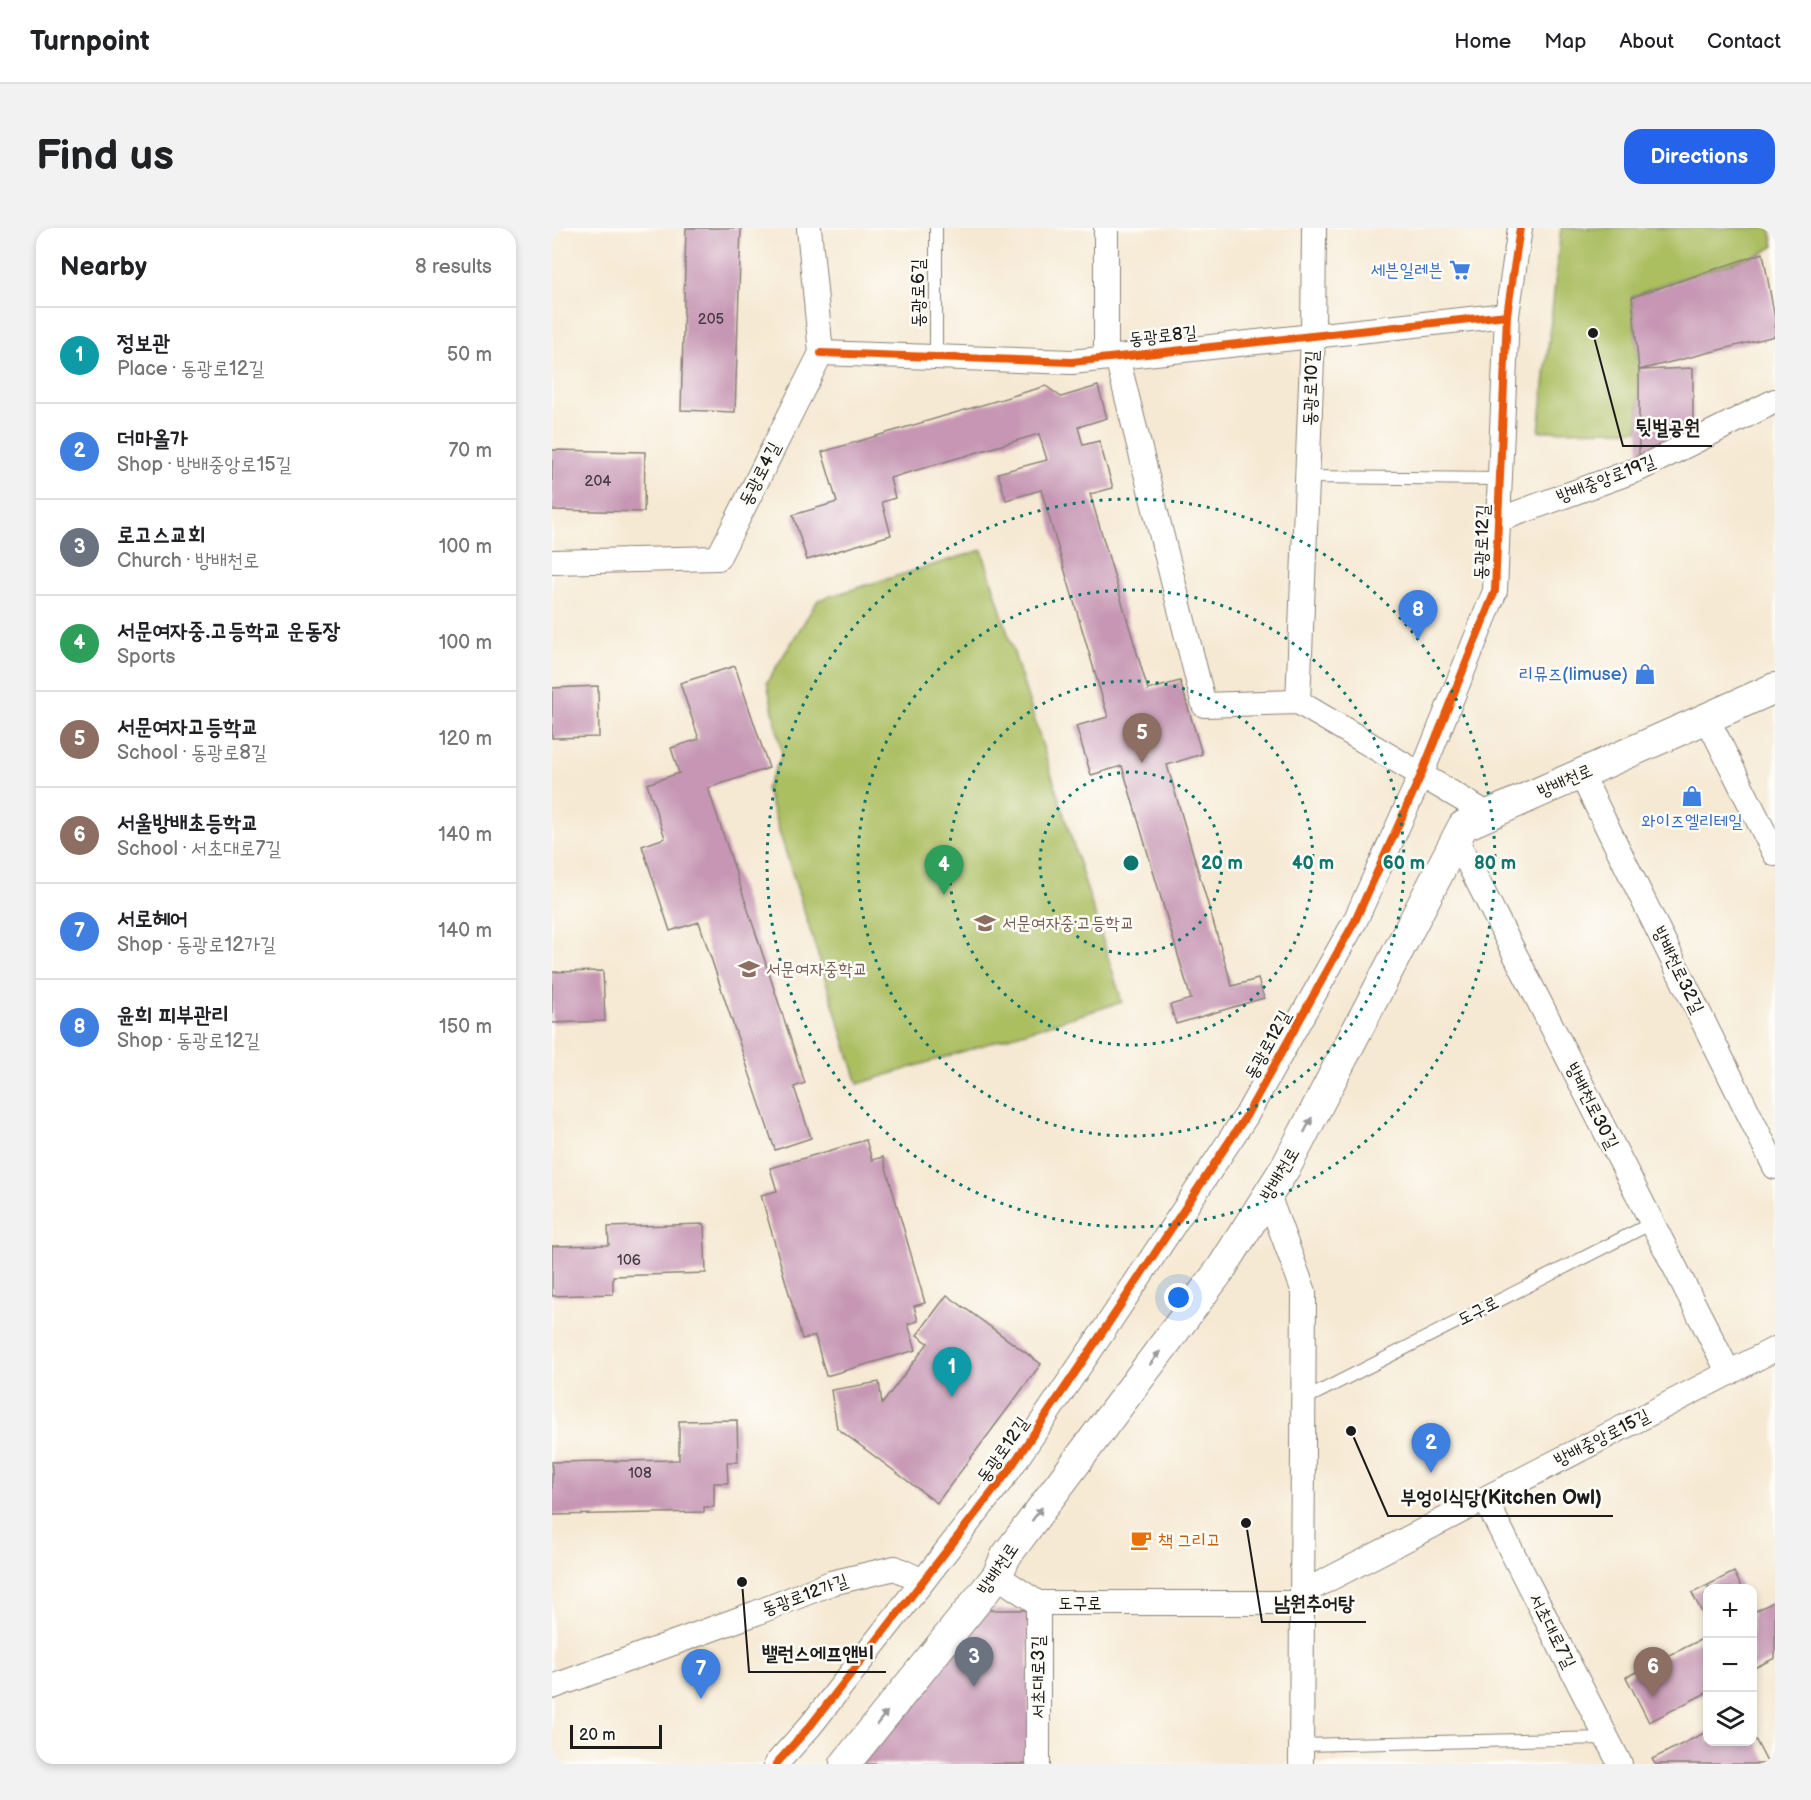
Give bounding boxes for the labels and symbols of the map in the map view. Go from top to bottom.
street label: 동광로6길 [908,258,929,327]
supermarket icon: 세븐일레븐 [1448,258,1472,282]
place label: 세븐일레븐 [1371,260,1443,281]
house number: 205 [698,310,724,329]
street label: 동광로8길 [1128,322,1199,350]
street label: 동광로10길 [1299,349,1323,426]
callout: 뒷벌공원 [1623,408,1712,446]
text: 뒷벌공원 [1636,416,1700,440]
street label: 동광로4길 [735,438,785,509]
street label: 방배중앙로19길 [1554,450,1659,507]
house number: 204 [585,472,611,491]
street label: 동광로12길 [1470,503,1494,580]
pin: 8 [1398,590,1438,640]
shop icon: 리뮤즈(limuse) [1633,662,1657,686]
place label: 리뮤즈(limuse) [1519,664,1628,685]
pin: 5 [1122,714,1162,763]
street label: 방배천로 [1534,760,1596,802]
shop icon: 와이즈엘리테일 [1680,784,1704,808]
place label: 와이즈엘리테일 [1641,811,1743,832]
pin: 4 [924,846,964,895]
centre of rings [1121,853,1141,873]
text: 20 m [1201,853,1243,874]
text: 40 m [1292,853,1334,874]
text: 60 m [1383,853,1425,874]
text: 80 m [1474,853,1516,874]
school or university icon: 서문여자중·고등학교 [973,911,997,935]
place label: 서문여자중·고등학교 [1002,913,1134,934]
street label: 방배천로32길 [1648,923,1708,1017]
school or university icon: 서문여자중학교 [737,957,761,981]
place label: 서문여자중학교 [766,959,867,980]
street label: 동광로12길 [1241,1006,1296,1083]
street label: 방배천로30길 [1561,1059,1623,1153]
one-way arrow [1303,1116,1313,1133]
street label: 방배천로 [1256,1144,1304,1204]
house number: 106 [617,1251,641,1270]
your location [1164,1283,1193,1312]
street label: 도구로 [1454,1292,1502,1330]
pin: 1 [932,1348,972,1397]
one-way arrow [1148,1350,1160,1365]
street label: 방배중앙로15길 [1551,1405,1654,1471]
street label: 동광로12길 [973,1413,1034,1487]
pin: 2 [1412,1424,1450,1473]
house number: 108 [628,1464,652,1483]
callout: 부엉이식당(Kitchen Owl) [1388,1478,1613,1516]
text: 부엉이식당(Kitchen Owl) [1400,1486,1602,1510]
one-way arrow [1031,1506,1043,1521]
cafe icon: 책 그리고 [1129,1528,1153,1552]
place label: 책 그리고 [1158,1530,1221,1551]
street label: 방배천로 [973,1539,1023,1599]
street label: 동광로12가길 [759,1570,851,1620]
callout: 남원추어탕 [1262,1584,1366,1622]
street label: 서초대로7길 [1524,1590,1580,1672]
text: 남원추어탕 [1274,1592,1355,1616]
street label: 도구로 [1058,1593,1102,1614]
callout: 밸런스에프앤비 [749,1634,886,1672]
street label: 서초대로3길 [1028,1635,1049,1719]
pin: 3 [954,1638,994,1687]
text: 밸런스에프앤비 [762,1642,874,1666]
pin: 6 [1634,1648,1672,1697]
pin: 7 [682,1650,720,1699]
one-way arrow [875,1711,887,1726]
scale bar [570,1722,662,1750]

